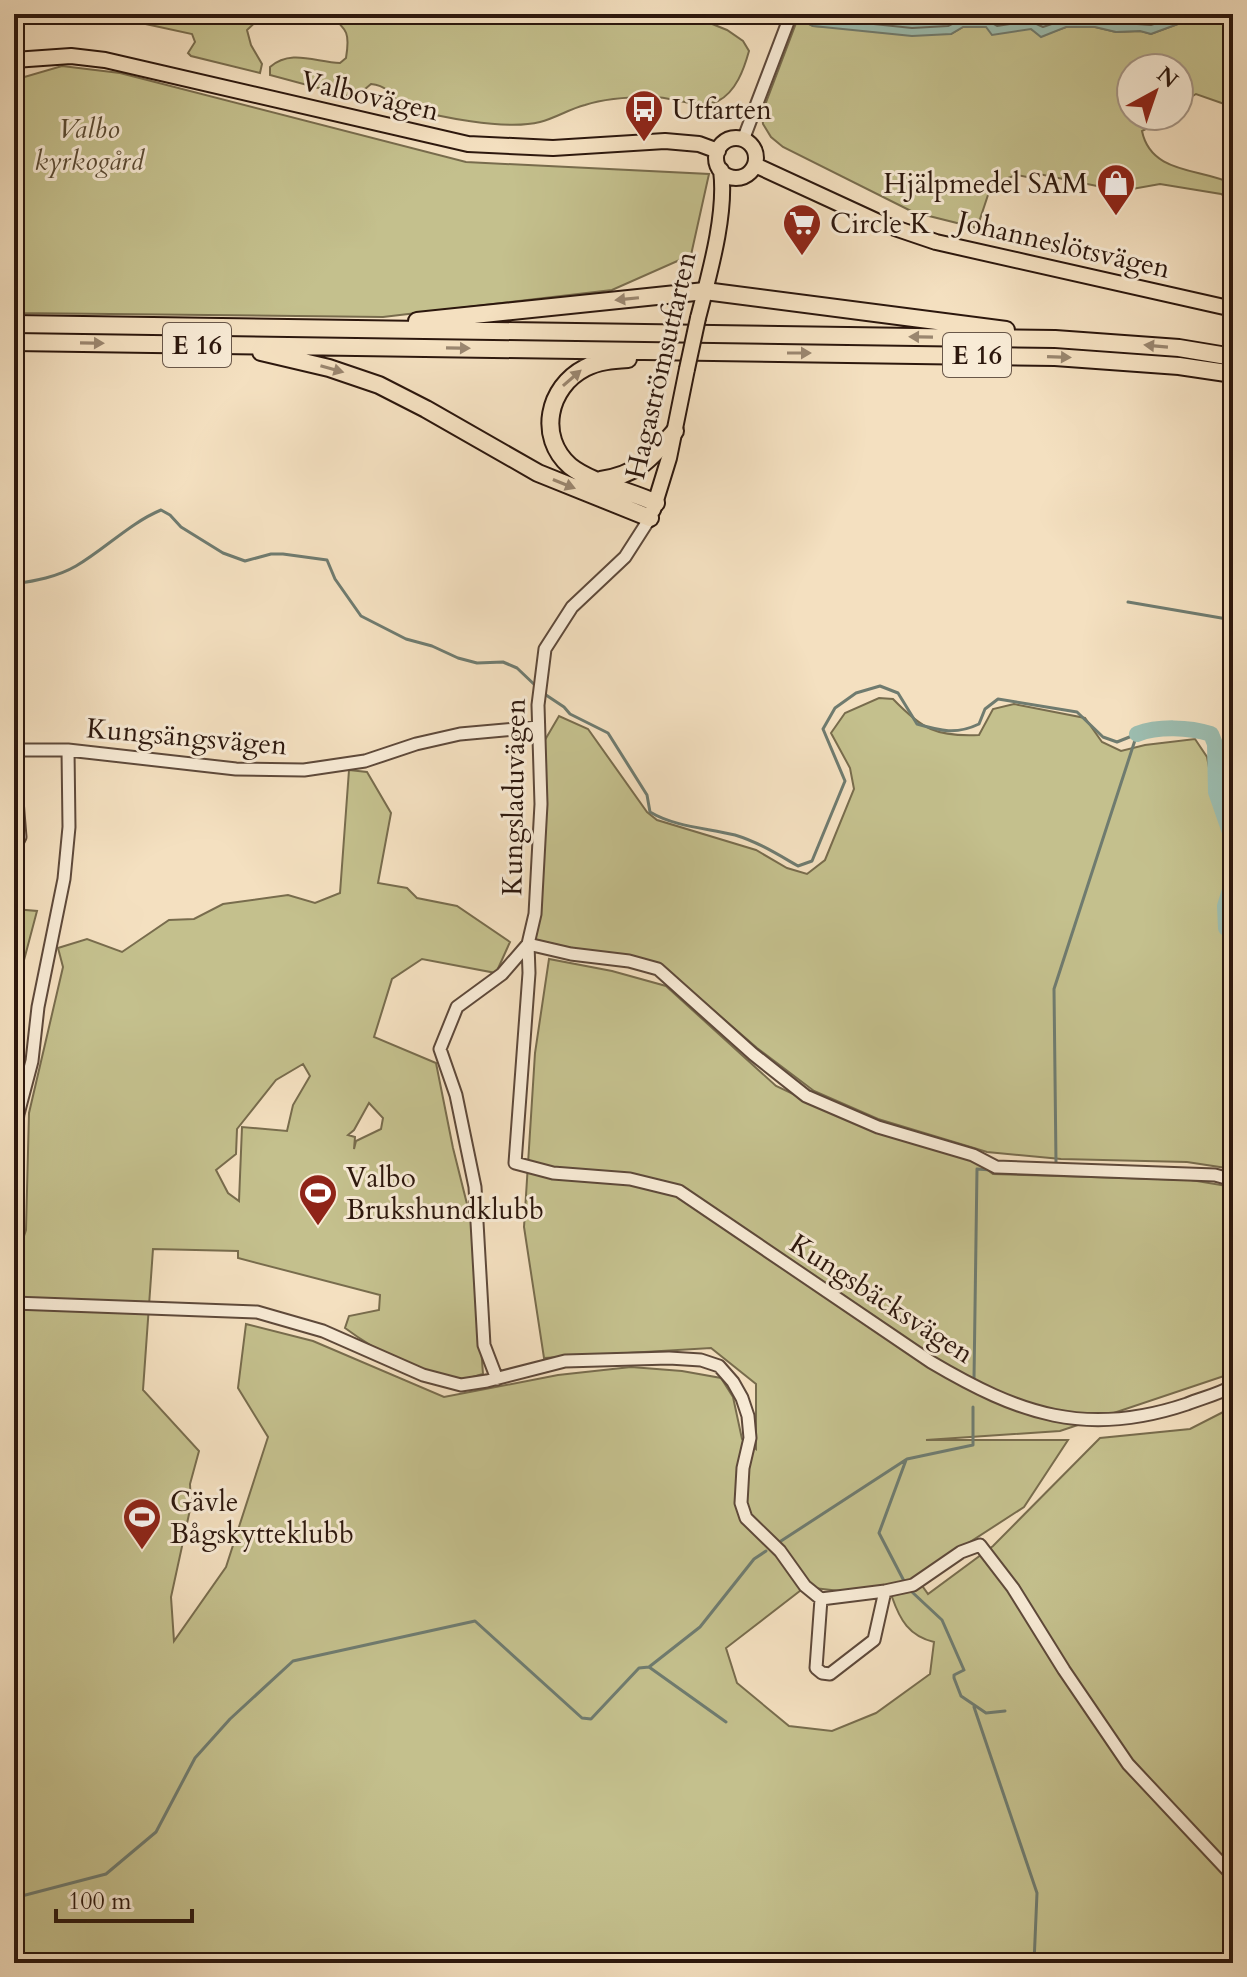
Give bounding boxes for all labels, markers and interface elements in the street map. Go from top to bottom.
north arrow [1115,52,1195,132]
text: N [1150,60,1184,95]
street label: Valbovägen [297,62,443,130]
bus stop icon: Utfarten [623,88,665,143]
place label: Utfarten [672,91,772,129]
park label: Valbo kyrkogård [34,110,145,180]
shop icon: Hjälpmedel SAM [1095,162,1137,217]
place label: Hjälpmedel SAM [883,165,1088,203]
street label: Johanneslötsvägen [950,201,1174,288]
supermarket icon: Circle K [781,202,823,257]
place label: Circle K [830,205,931,243]
street label: Hagaströmsutfarten [616,248,706,483]
one-way arrow [614,292,639,305]
road number: E 16 [163,323,231,367]
one-way arrow [908,330,933,343]
road number: E 16 [943,333,1011,377]
one-way arrow [80,337,105,349]
one-way arrow [1143,340,1168,353]
one-way arrow [446,342,471,354]
one-way arrow [787,347,812,359]
one-way arrow [1047,351,1072,364]
one-way arrow [319,364,344,376]
one-way arrow [563,370,582,388]
one-way arrow [552,478,576,491]
street label: Kungsladuvägen [493,698,535,896]
street label: Kungsängsvägen [85,709,289,765]
place label: Valbo Brukshundklubb [346,1159,544,1229]
sports icon: Valbo Brukshundklubb [297,1172,339,1227]
street label: Kungsbäcksvägen [782,1225,981,1373]
place label: Gävle Bågskytteklubb [170,1483,354,1553]
sports icon: Gävle Bågskytteklubb [121,1496,163,1551]
scale bar [56,1873,192,1923]
text: 100 m [68,1885,132,1918]

